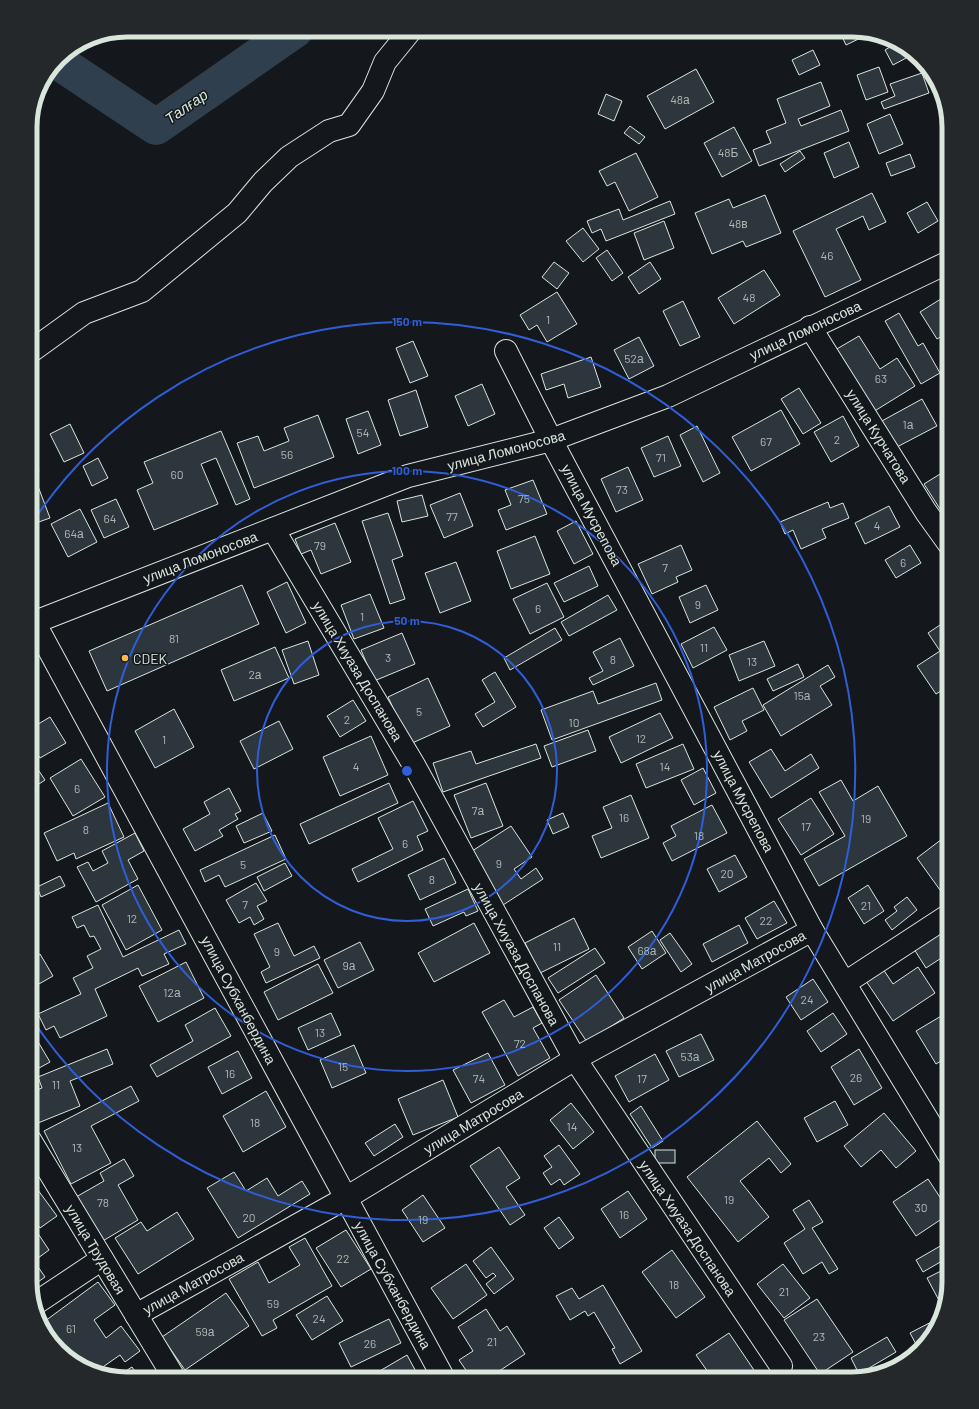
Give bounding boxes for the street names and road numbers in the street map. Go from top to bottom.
street label: улица Ломоносова [746,297,864,363]
street label: улица Курчатова [843,386,915,486]
street label: улица Ломоносова [445,426,567,474]
street label: улица Мусрепова [558,461,626,569]
street label: улица Ломоносова [140,527,260,587]
street label: улица Хиуаза Доспанова [309,598,407,744]
street label: улица Мусрепова [710,747,778,855]
street label: улица Хиуаза Доспанова [471,880,563,1028]
street label: улица Матросова [702,926,809,996]
street label: улица Субханбердина [198,933,280,1067]
street label: улица Матросова [420,1085,526,1157]
street label: улица Хиуаза Доспанова [636,1157,740,1299]
street label: улица Трудовая [62,1201,130,1297]
street label: улица Субханбердина [351,1218,435,1352]
street label: улица Матросова [140,1248,247,1318]

